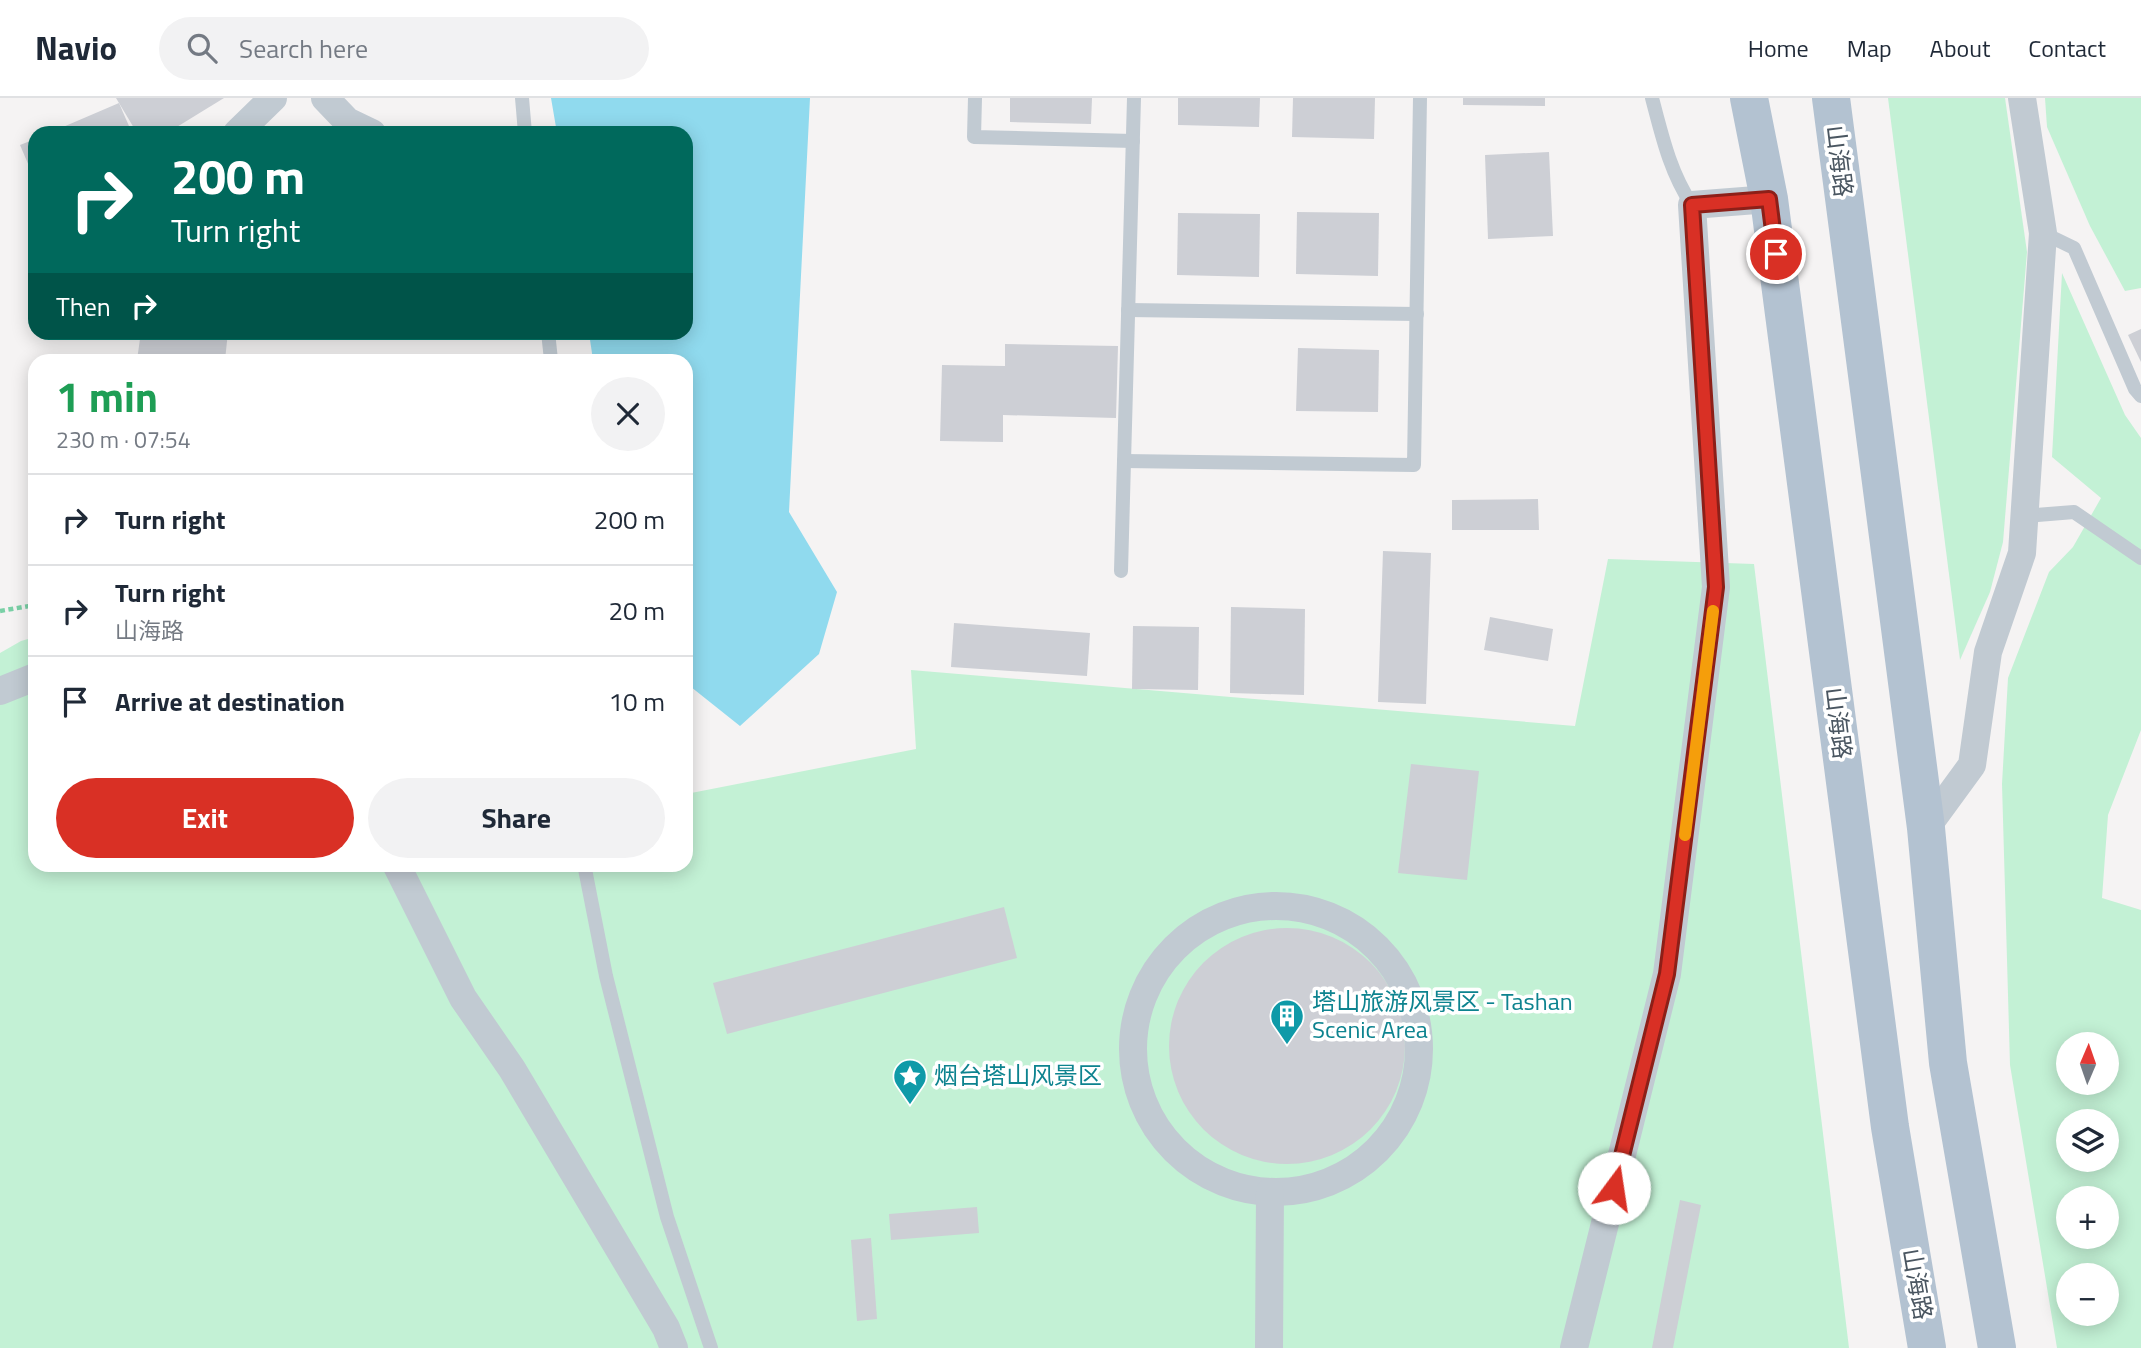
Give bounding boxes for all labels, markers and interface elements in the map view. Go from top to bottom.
search box [159,17,649,80]
text: Navio [35,23,117,73]
icon: search [183,29,221,67]
text: Search here [239,29,368,68]
text: Home [1748,30,1809,66]
text: Map [1847,30,1892,66]
text: About [1930,30,1990,66]
text: Contact [2028,30,2106,66]
street label: 山海路 [1818,123,1862,199]
text: 200 m [171,138,305,213]
icon: right [56,154,147,245]
text: Turn right [171,206,300,254]
pin [1746,224,1806,284]
icon: arrive [1757,235,1795,273]
text: Then [56,287,111,326]
icon: right [125,287,163,325]
text: 1 min [56,364,158,428]
button: close [591,377,665,451]
text: 230 m · 07:54 [56,422,191,457]
text: Turn right [115,500,226,539]
text: 200 m [594,500,665,539]
icon: right [56,501,94,539]
text: Turn right [115,573,226,612]
text: 20 m [608,591,665,630]
icon: right [56,592,94,630]
text: 山海路 [115,613,184,648]
text: Arrive at destination [115,682,345,721]
text: 10 m [608,682,665,721]
icon: arrive [56,683,94,721]
street label: 山海路 [1817,685,1861,761]
button: Exit [56,778,354,858]
button: Share [368,778,665,858]
place label: 塔山旅游风景区 - Tashan Scenic Area [1312,983,1573,1047]
building icon: 塔山旅游风景区 - Tashan Scenic Area [1268,997,1306,1046]
north arrow [2056,1032,2119,1096]
map controls [2056,1032,2119,1326]
place icon: 烟台塔山风景区 [891,1057,929,1106]
place label: 烟台塔山风景区 [934,1057,1102,1093]
button: layers [2056,1109,2119,1172]
position arrow [1577,1151,1651,1225]
button: + [2056,1186,2119,1249]
street label: 山海路 [1894,1245,1942,1322]
button: − [2056,1263,2119,1326]

